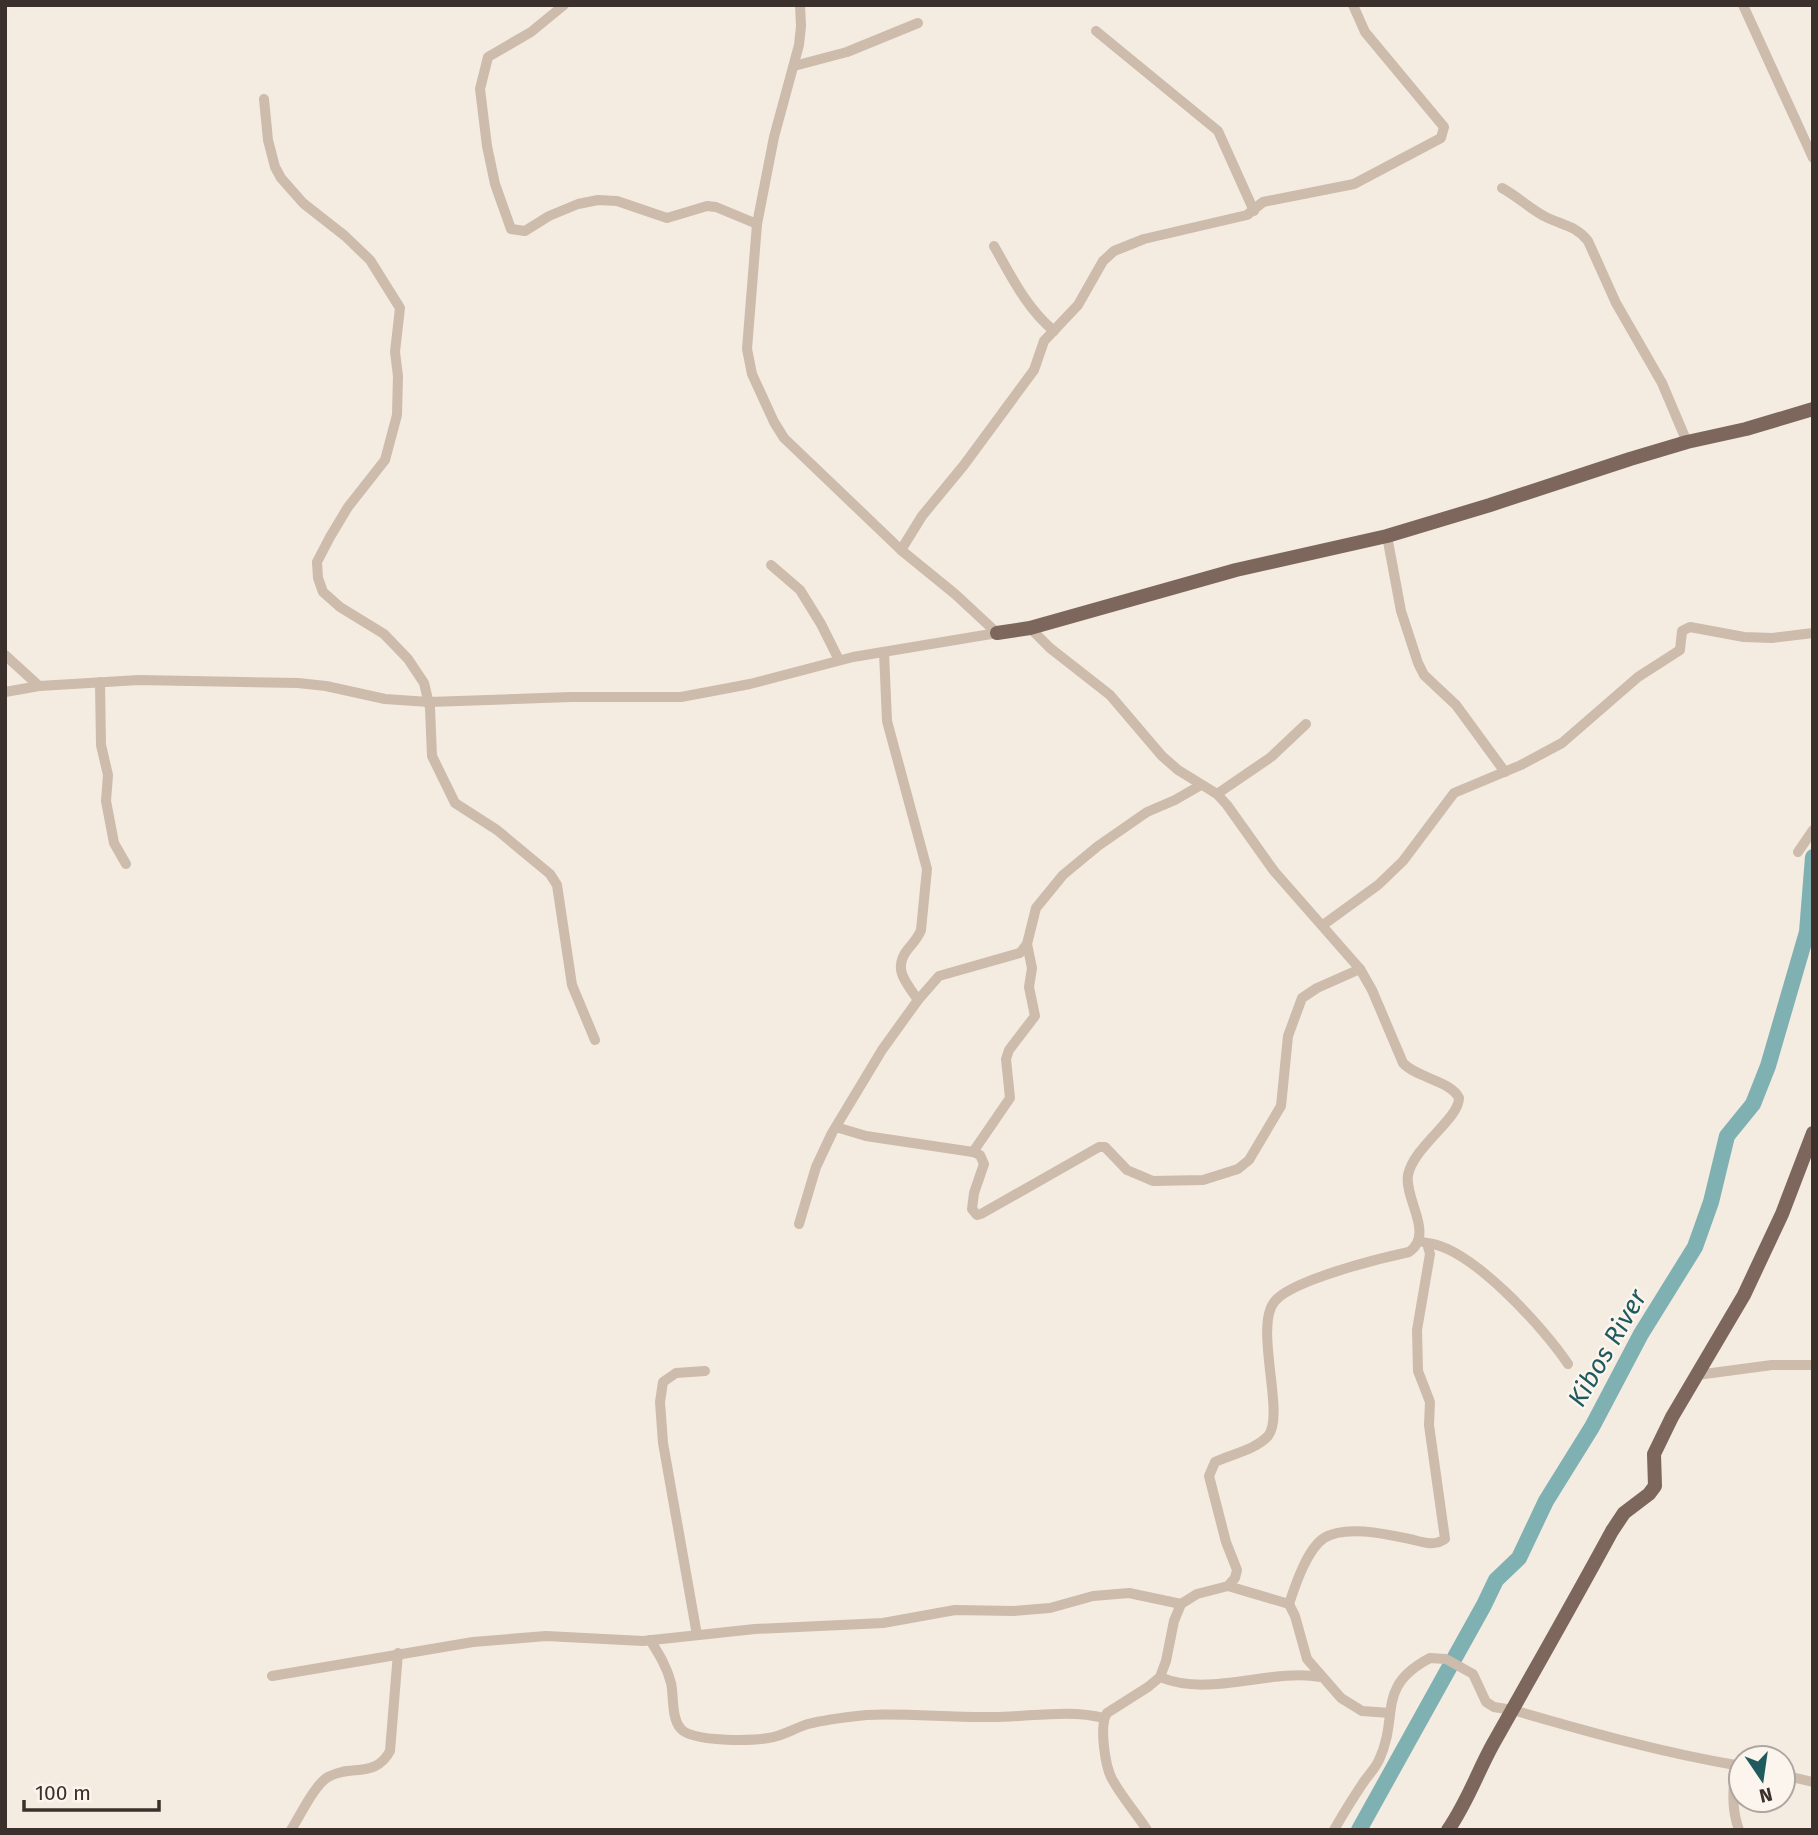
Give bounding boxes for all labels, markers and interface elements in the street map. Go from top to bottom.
water label: Kibos River [1562,1283,1654,1412]
north arrow [1727,1744,1797,1814]
scale bar [24,1769,159,1813]
text: 100 m [35,1780,91,1806]
text: N [1757,1782,1774,1808]

